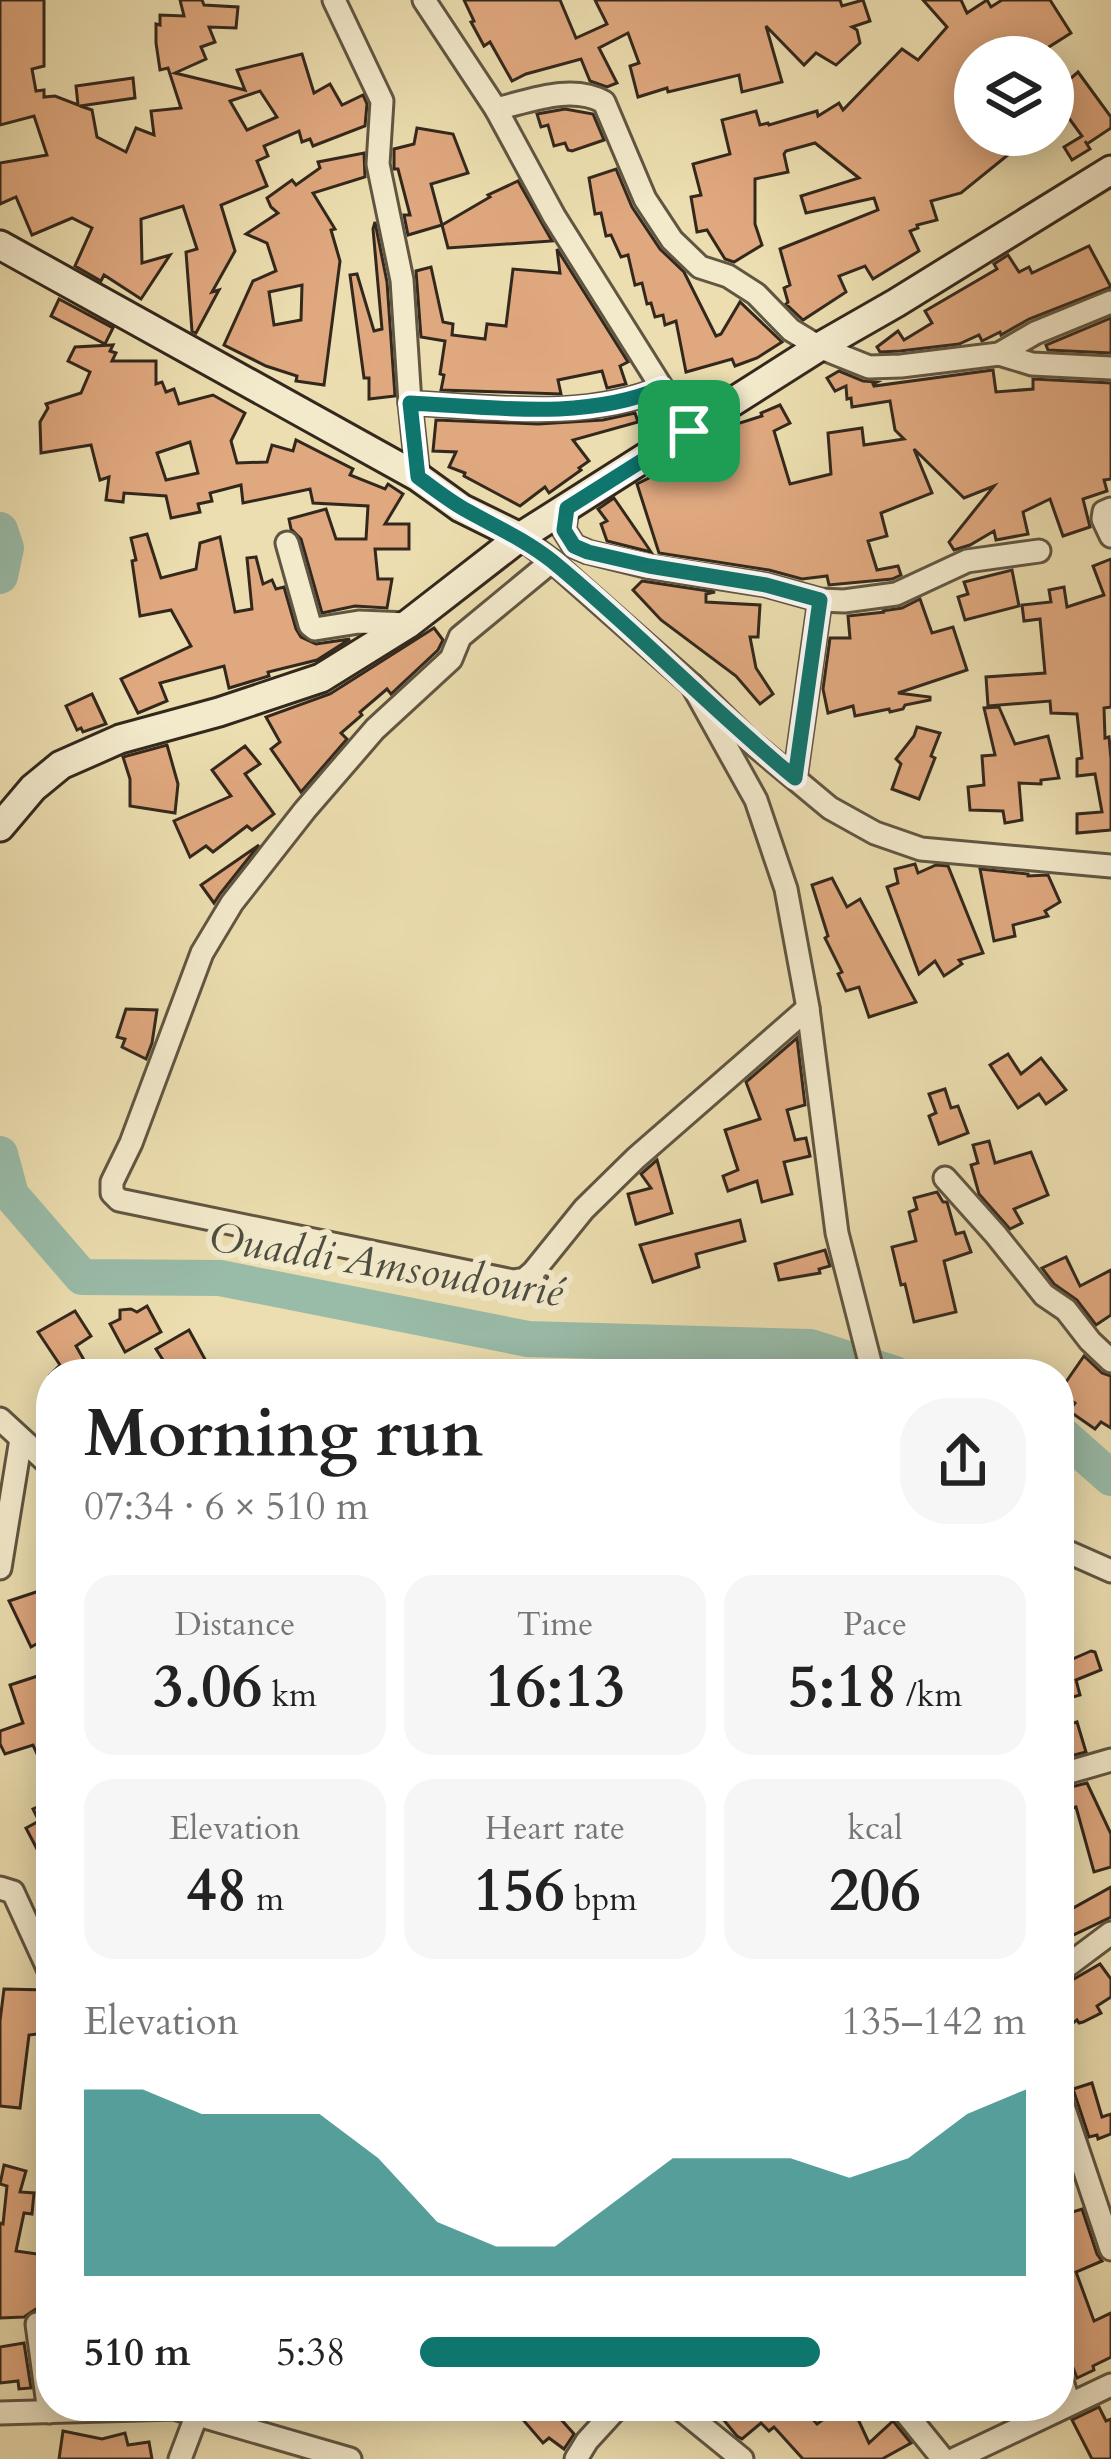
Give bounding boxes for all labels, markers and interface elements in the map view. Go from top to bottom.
map controls [954,36,1074,156]
button: layers [954,36,1074,156]
pin [638,380,740,482]
icon: arrive [656,398,722,464]
water label: Ouaddi Amsoudourié [205,1209,570,1322]
text: Morning run [84,1390,483,1479]
button: share [900,1398,1026,1524]
text: 07:34 · 6 × 510 m [84,1480,369,1533]
text: Distance [175,1602,295,1647]
text: Time [517,1602,593,1647]
text: Pace [843,1602,907,1647]
text: 3.06 [153,1647,263,1728]
text: 16:13 [485,1647,625,1728]
text: 5:18 [788,1647,897,1728]
text: km [263,1673,317,1718]
text: /km [897,1673,962,1718]
text: Elevation [169,1806,301,1851]
text: Heart rate [485,1806,625,1851]
text: kcal [847,1806,903,1851]
text: 48 [186,1851,247,1932]
text: 156 [473,1851,565,1932]
text: 206 [829,1851,921,1932]
text: m [247,1877,284,1922]
text: bpm [565,1877,637,1922]
text: Elevation [84,1995,239,2048]
text: 135–142 m [841,1995,1026,2048]
text: 510 m [84,2326,190,2379]
text: 5:38 [276,2326,346,2379]

